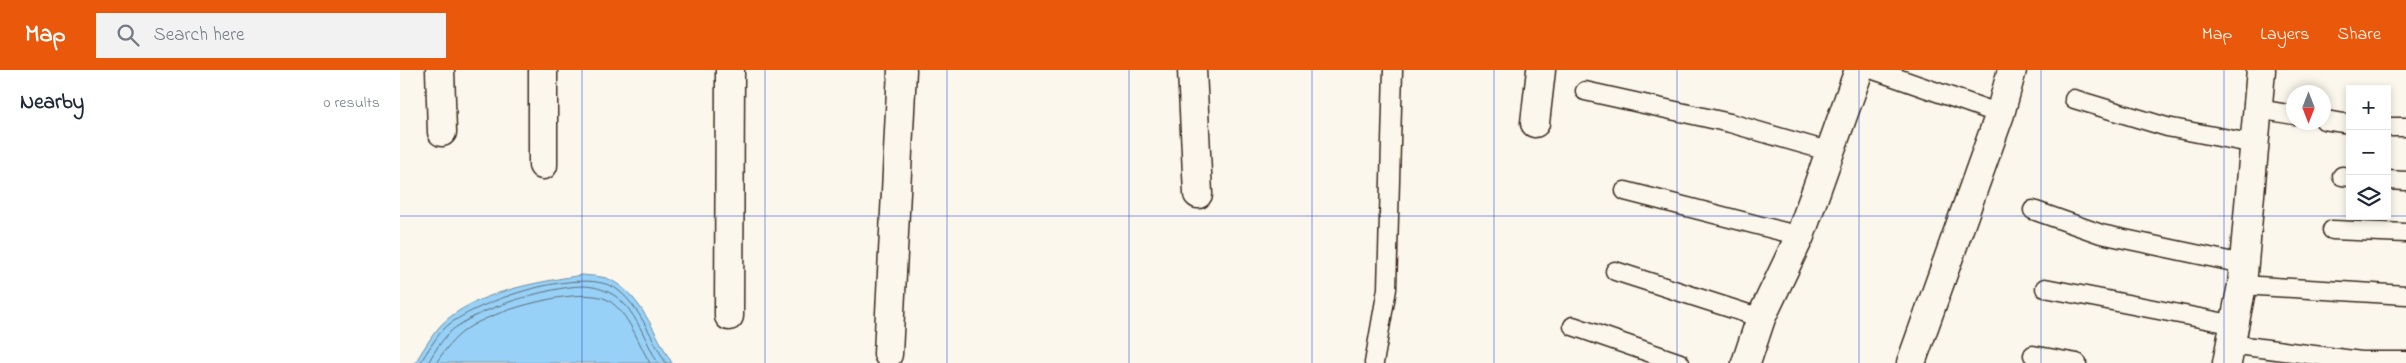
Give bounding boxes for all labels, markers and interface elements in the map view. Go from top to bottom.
search box [96,13,446,58]
text: Map [25,18,66,53]
icon: search [114,21,142,49]
text: Search here [154,22,245,49]
text: Map [2202,22,2232,48]
text: Layers [2260,22,2310,48]
text: Share [2338,22,2381,48]
north arrow [2286,85,2331,130]
map controls [2346,85,2391,220]
button: + [2346,85,2391,130]
text: Nearby [20,88,84,118]
text: 0 results [324,91,380,115]
button: − [2346,130,2391,175]
button: layers [2346,175,2391,220]

